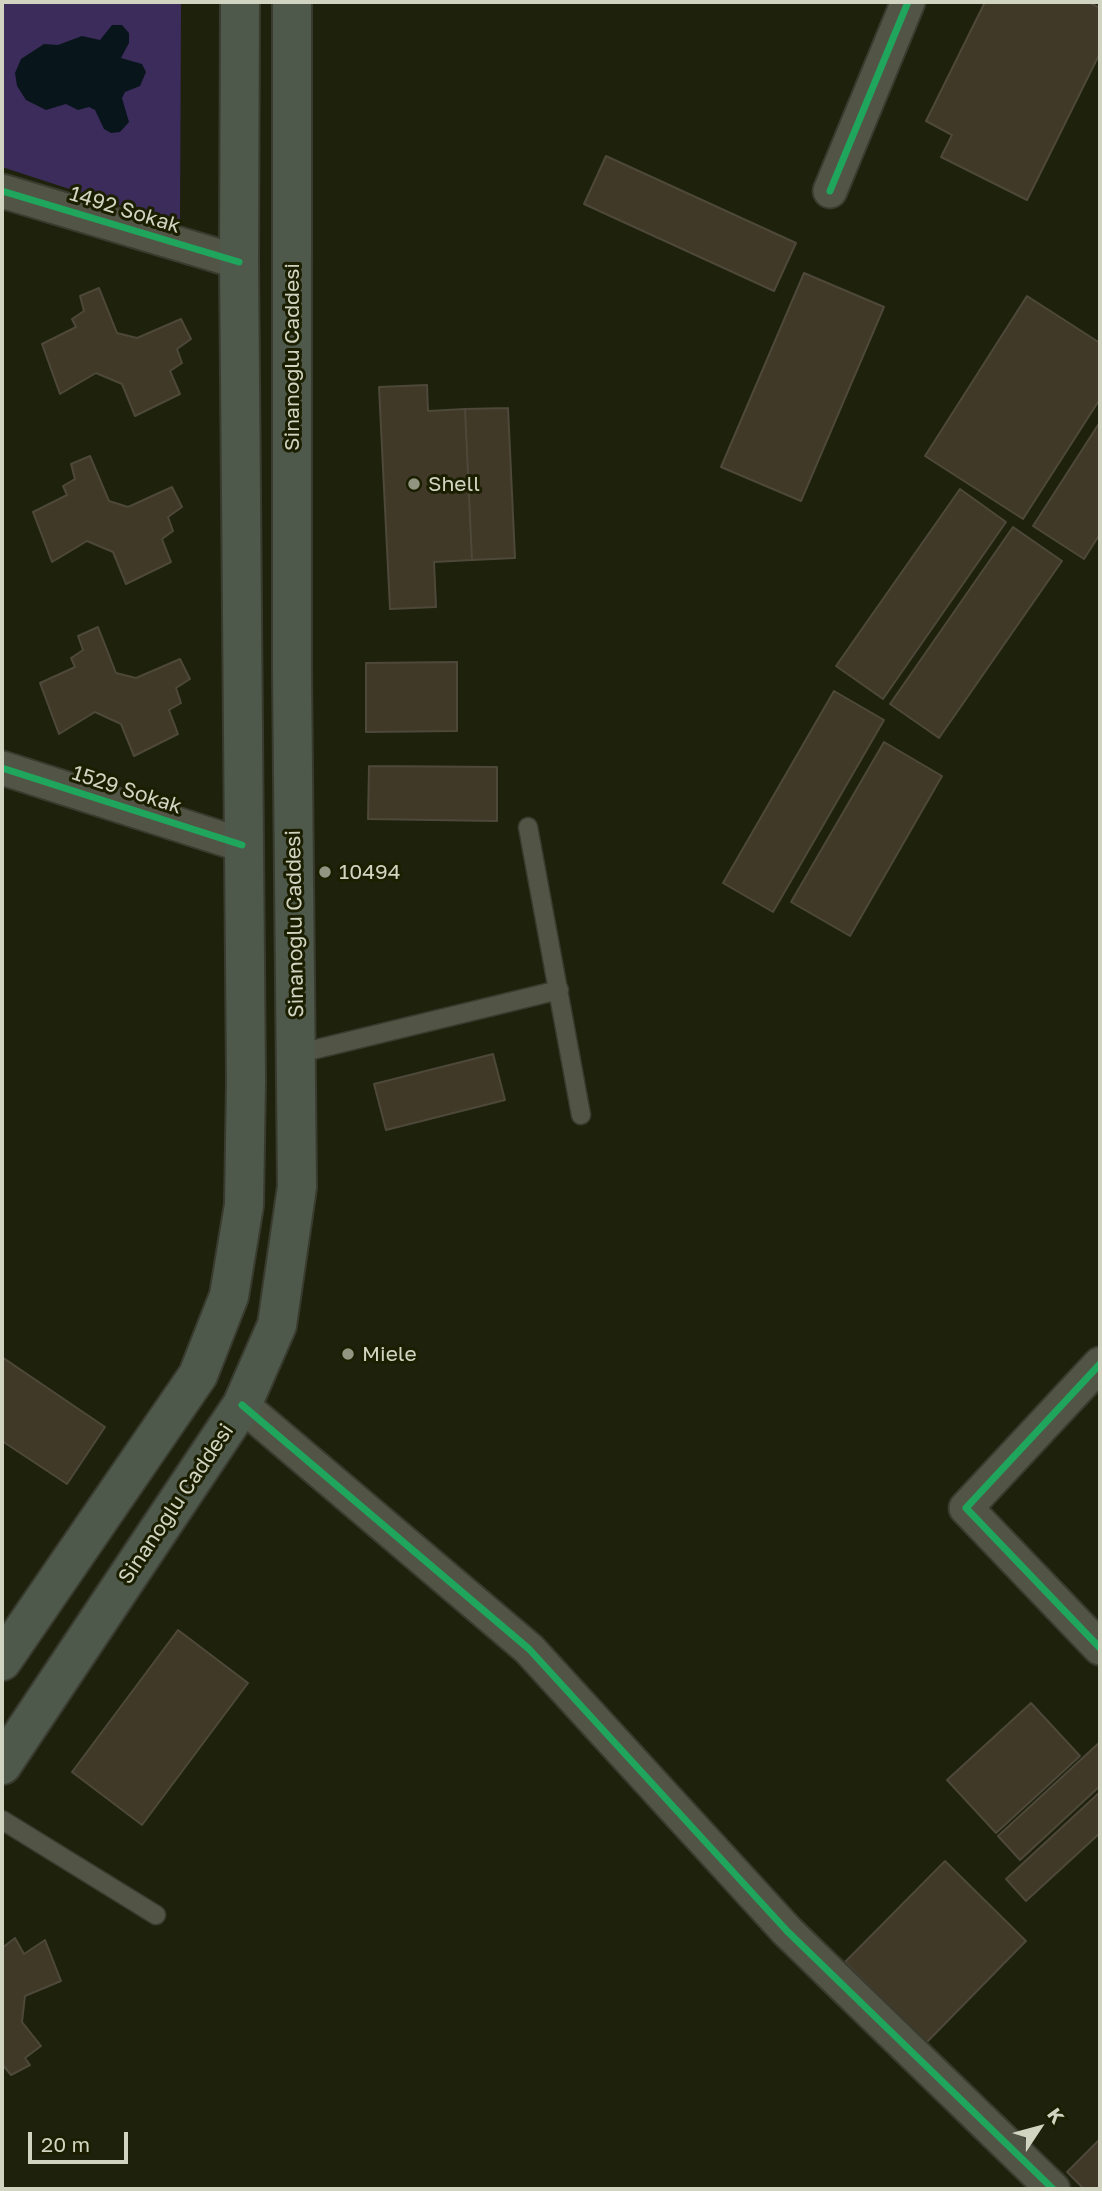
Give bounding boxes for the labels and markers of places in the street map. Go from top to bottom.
place label: Shell [428,471,480,497]
marker: Shell [406,476,422,492]
place label: 10494 [339,859,401,885]
marker: 10494 [317,864,333,880]
place label: Miele [362,1341,417,1367]
marker: Miele [340,1346,356,1362]

